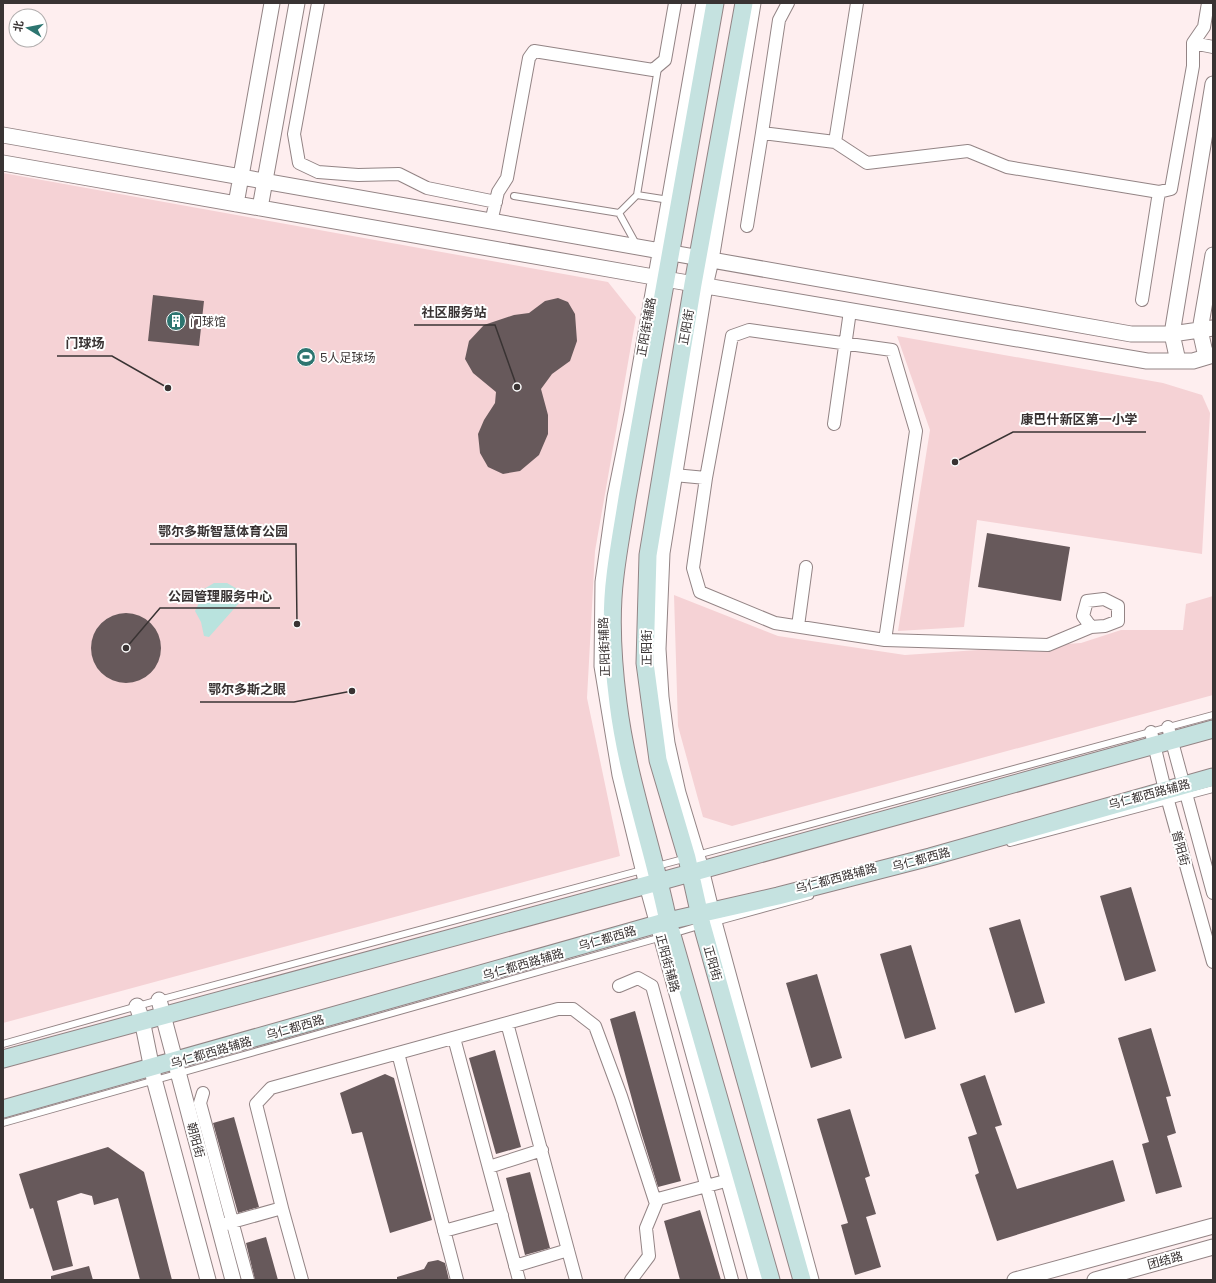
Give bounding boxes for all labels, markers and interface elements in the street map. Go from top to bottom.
north arrow [8,8,48,48]
text: 北 [9,19,27,33]
street label: 正阳街辅路 [632,296,660,358]
callout: 社区服务站 [414,300,495,325]
text: 社区服务站 [421,303,487,322]
street label: 正阳街 [675,308,697,346]
building icon: 门球馆 [165,310,187,332]
place label: 门球馆 [190,313,226,330]
callout: 门球场 [57,331,112,356]
text: 门球场 [65,334,105,353]
sports icon: 5人足球场 [295,346,317,368]
place label: 5人足球场 [320,349,376,366]
callout: 康巴什新区第一小学 [1013,407,1146,432]
text: 康巴什新区第一小学 [1020,410,1138,429]
callout: 鄂尔多斯智慧体育公园 [150,519,296,544]
text: 鄂尔多斯智慧体育公园 [158,522,288,541]
callout: 公园管理服务中心 [160,583,280,608]
text: 公园管理服务中心 [168,587,272,606]
street label: 正阳街辅路 [594,617,614,677]
street label: 正阳街 [638,630,655,666]
callout: 鄂尔多斯之眼 [200,677,294,702]
text: 鄂尔多斯之眼 [208,680,286,699]
street label: 乌仁都西路辅路 [1106,775,1192,813]
street label: 普阳街 [1168,828,1194,868]
street label: 乌仁都西路 [890,843,952,875]
street label: 乌仁都西路辅路 [793,859,879,897]
street label: 乌仁都西路 [576,922,638,954]
street label: 正阳街辅路 [652,932,684,994]
street label: 正阳街 [700,943,726,983]
street label: 乌仁都西路辅路 [480,944,566,984]
street label: 乌仁都西路 [264,1011,326,1043]
street label: 乌仁都西路辅路 [168,1032,254,1072]
street label: 朝阳街 [183,1120,209,1160]
street label: 团结路 [1145,1247,1185,1273]

